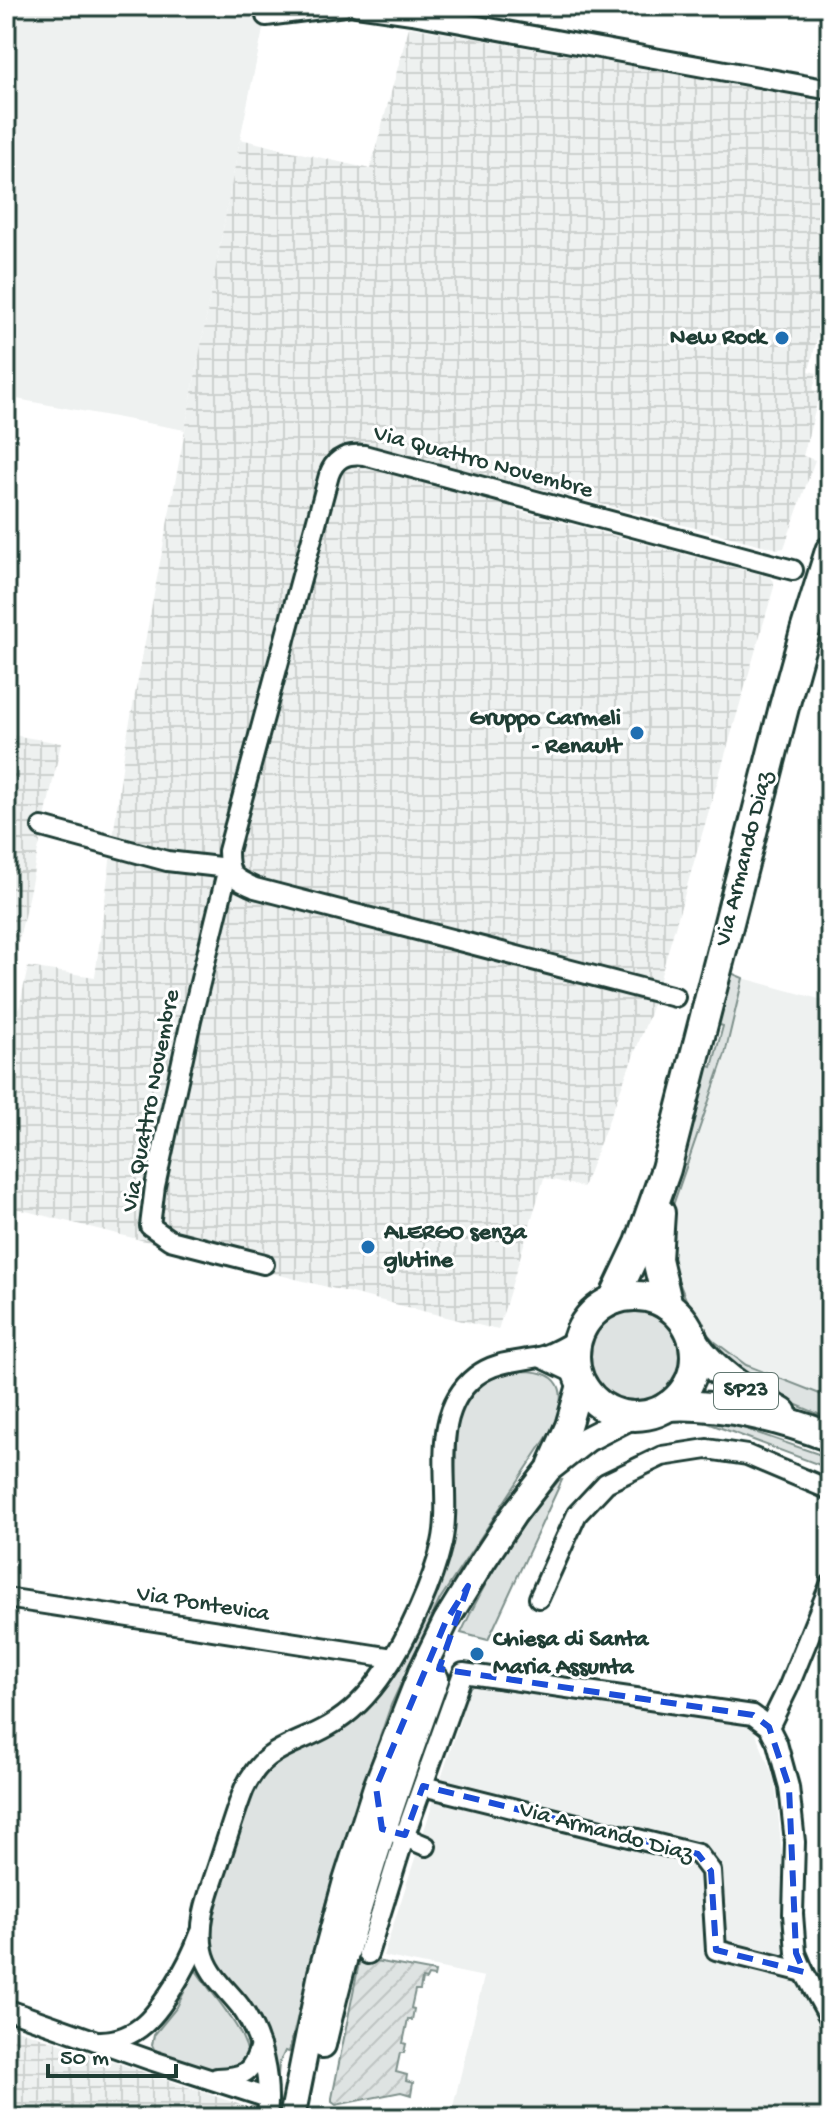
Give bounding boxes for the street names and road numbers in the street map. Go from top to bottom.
street label: Via Quattro Novembre [369,419,597,506]
street label: Via Armando Diaz [709,767,781,950]
street label: Via Quattro Novembre [116,987,188,1216]
road number: SP23 [714,1373,778,1409]
street label: Via Pontevica [134,1580,272,1630]
street label: Via Armando Diaz [515,1796,698,1871]

